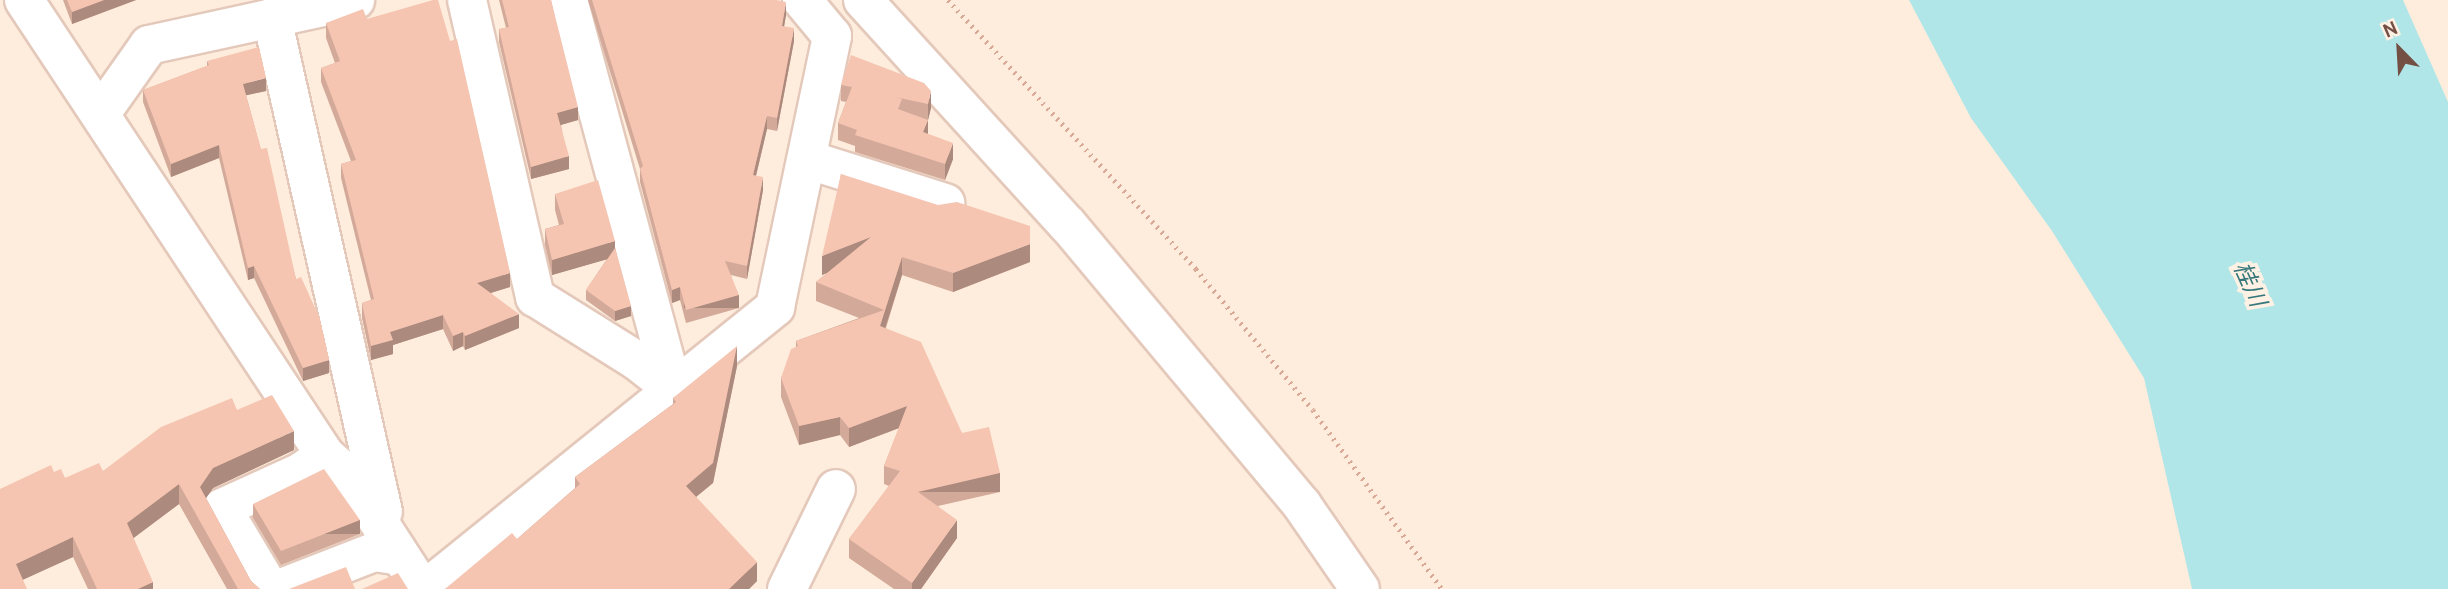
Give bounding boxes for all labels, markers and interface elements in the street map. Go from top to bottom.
north arrow [2364,14,2434,84]
text: N [2379,16,2401,43]
water label: 桂川 [2228,257,2272,311]

